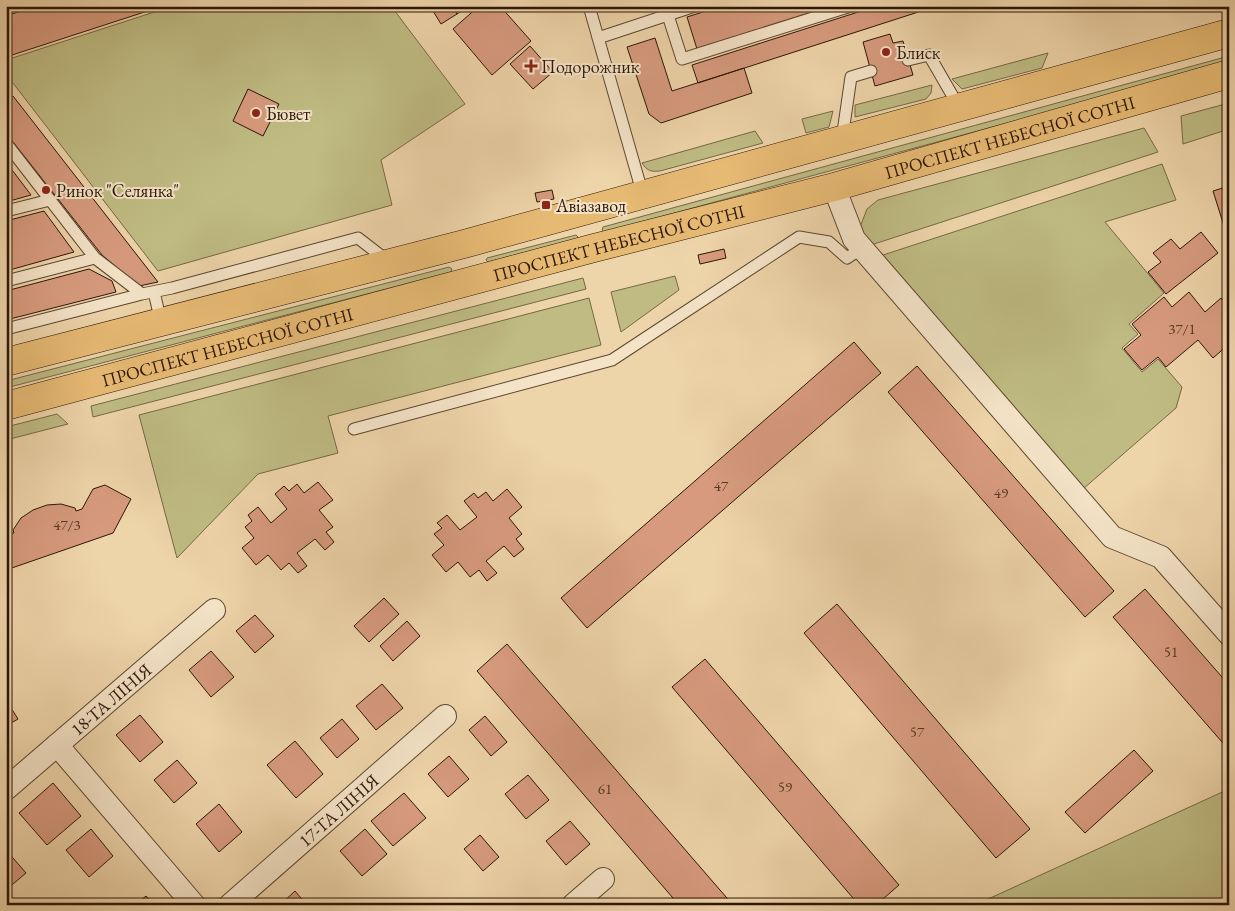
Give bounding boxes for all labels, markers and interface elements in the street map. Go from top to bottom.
place label: Блиск [896,41,941,64]
marker: Блиск [880,46,892,58]
place label: Подорожник [541,55,640,78]
marker: Подорожник [525,60,537,72]
street label: ПРОСПЕКТ НЕБЕСНОЇ СОТНІ [882,90,1137,184]
place label: Бювет [266,102,311,125]
marker: Бювет [250,107,262,119]
place label: Ринок "Селянка" [56,179,179,202]
marker: Ринок "Селянка" [40,184,52,196]
place label: Авіазавод [555,194,626,217]
street label: ПРОСПЕКТ НЕБЕСНОЇ СОТНІ [490,199,747,286]
marker: Авіазавод [540,199,552,211]
street label: ПРОСПЕКТ НЕБЕСНОЇ СОТНІ [99,302,355,391]
house number: 37/1 [1168,319,1196,338]
house number: 47 [714,476,729,495]
house number: 49 [994,483,1008,502]
house number: 47/3 [53,515,81,534]
house number: 51 [1164,642,1178,661]
street label: 18-ТА ЛІНІЯ [65,658,156,740]
house number: 57 [910,722,925,741]
street label: 17-ТА ЛІНІЯ [293,768,383,851]
house number: 59 [778,777,792,796]
house number: 61 [598,779,612,798]

